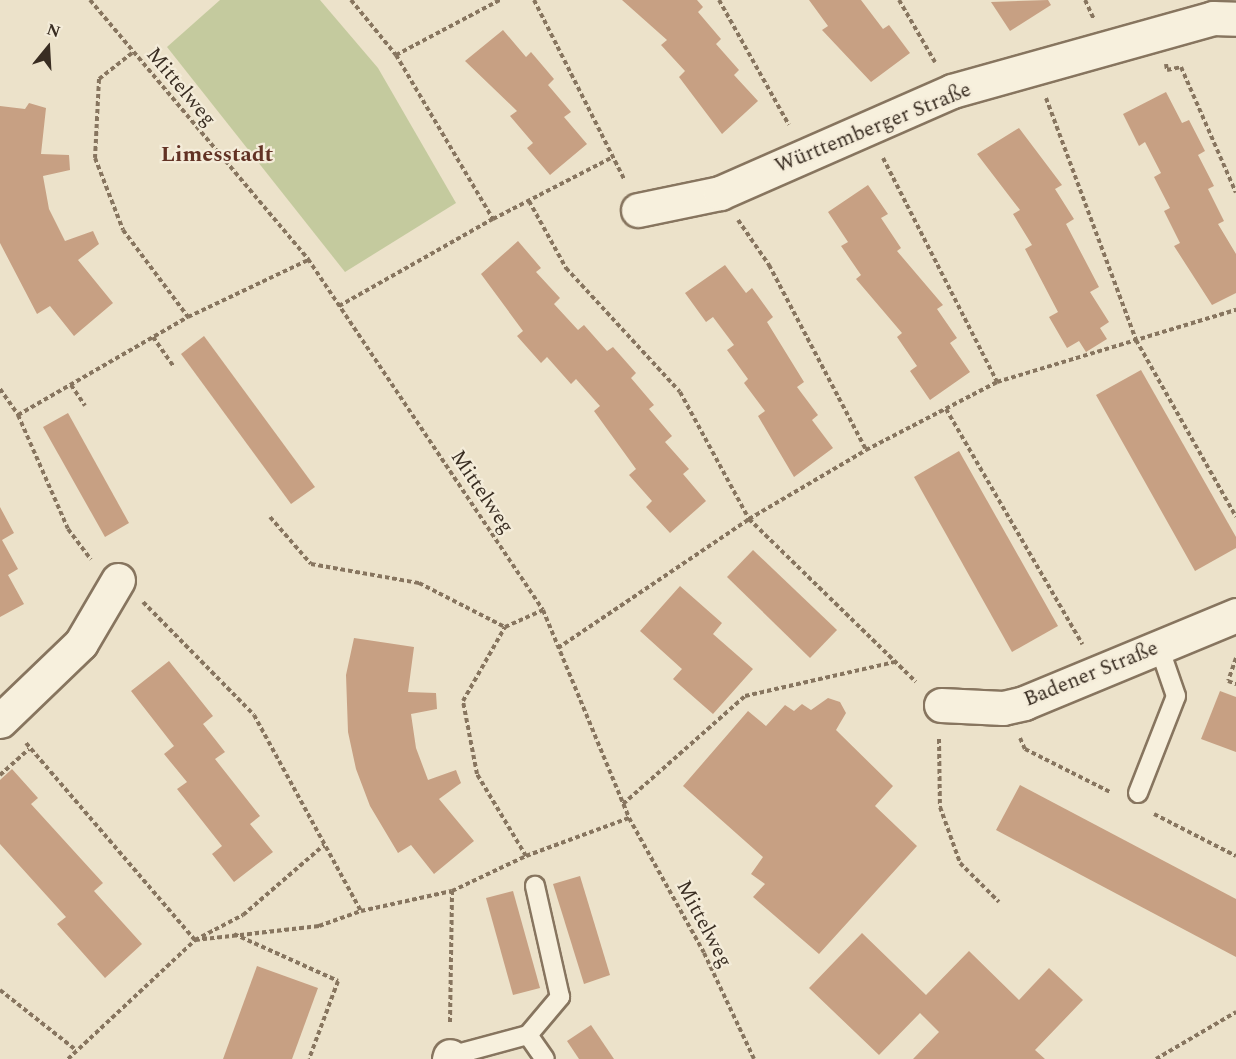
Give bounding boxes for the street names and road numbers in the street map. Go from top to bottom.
street label: Mittelweg [141,42,221,132]
street label: Württemberger Straße [771,77,975,179]
street label: Mittelweg [445,445,519,539]
street label: Badener Straße [1020,636,1162,712]
street label: Mittelweg [670,876,738,972]

